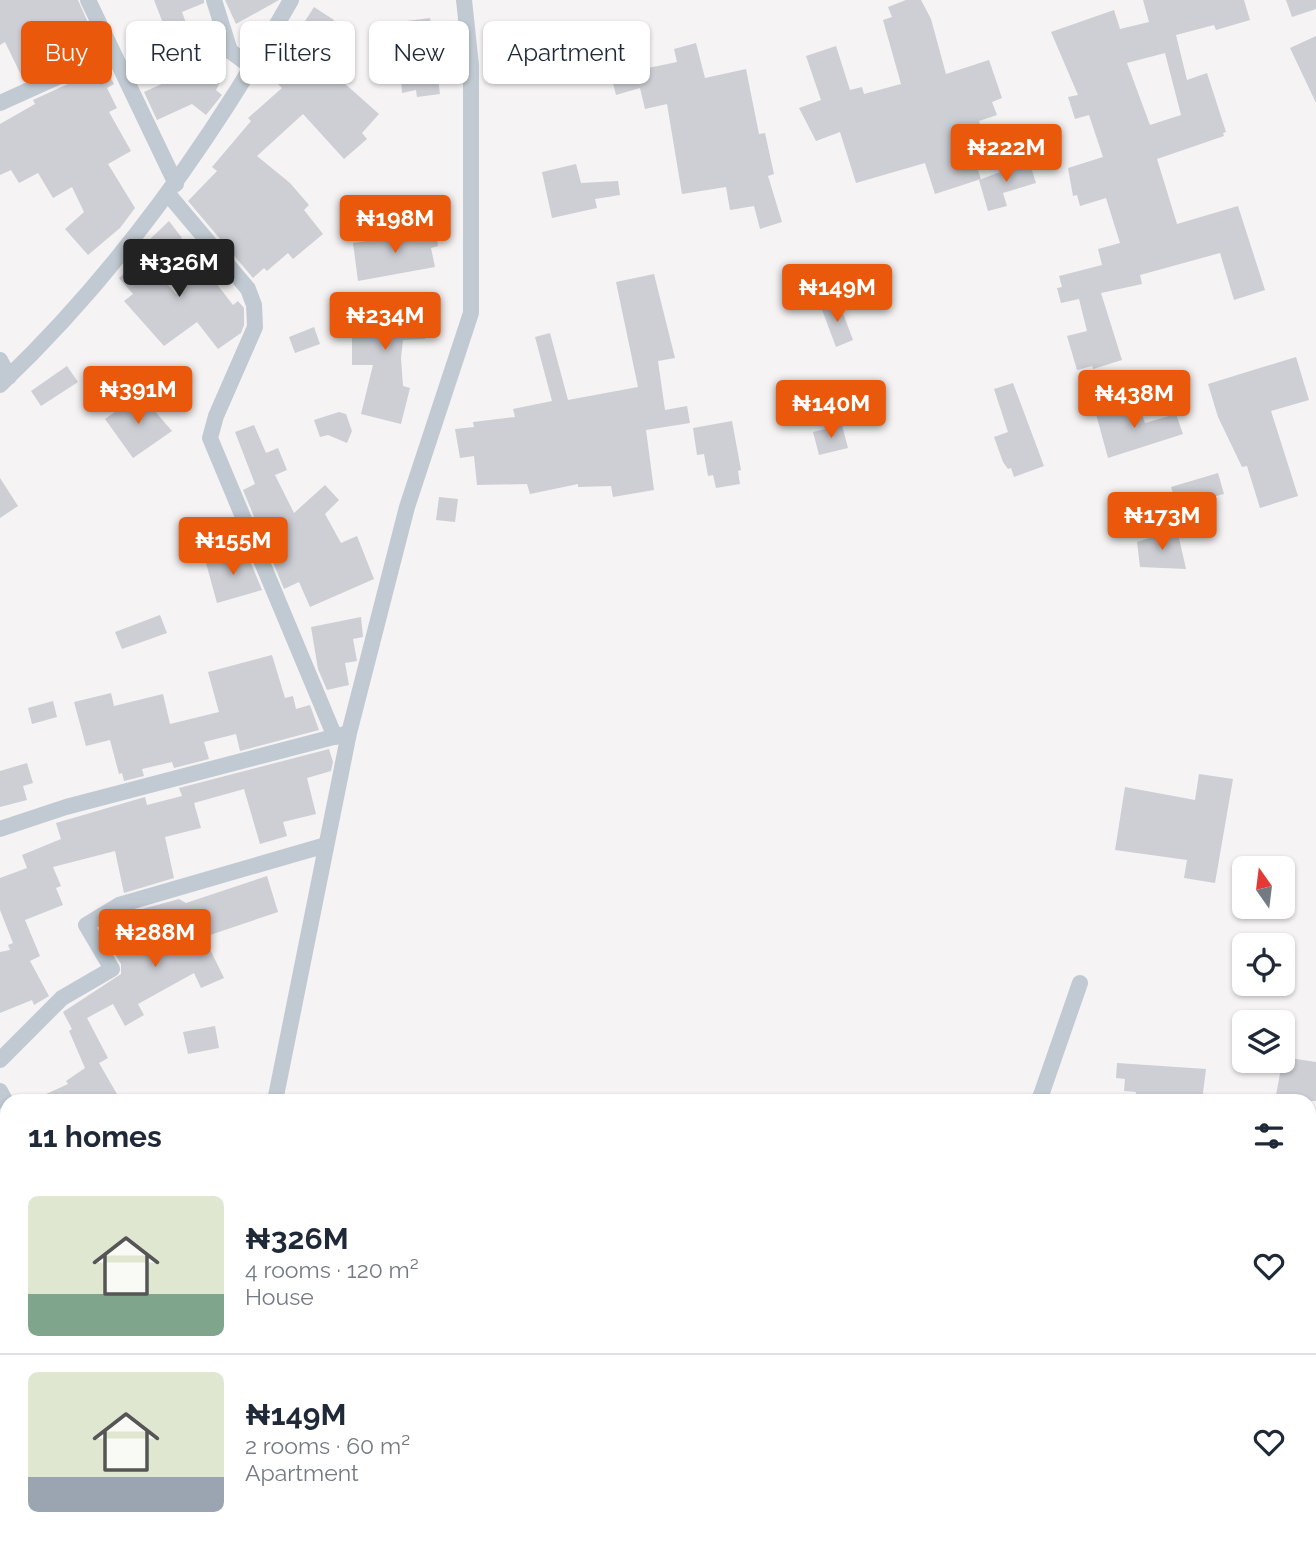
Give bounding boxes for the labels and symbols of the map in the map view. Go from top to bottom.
pin: ₦222M [957,124,1055,184]
pin: ₦198M [346,196,444,255]
pin: ₦326M [130,240,228,299]
pin: ₦149M [788,264,886,324]
pin: ₦234M [336,292,434,352]
pin: ₦391M [89,366,187,426]
pin: ₦438M [1085,370,1183,430]
pin: ₦140M [782,380,880,440]
pin: ₦173M [1113,492,1211,552]
pin: ₦155M [184,518,282,577]
north arrow [1232,856,1295,919]
pin: ₦288M [106,909,204,969]

